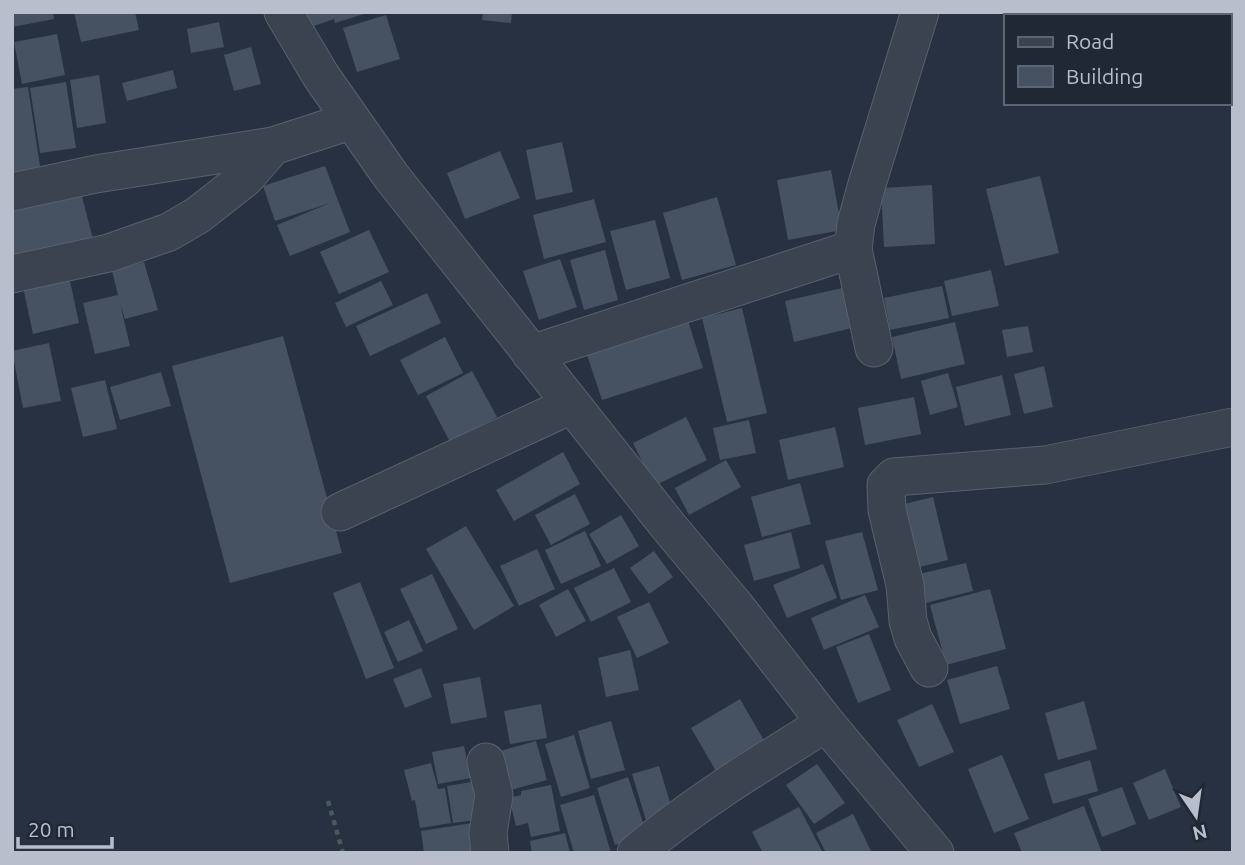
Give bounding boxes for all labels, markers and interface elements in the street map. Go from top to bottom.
legend [1004,14,1231,105]
text: Road [1066,29,1114,53]
text: Building [1066,64,1143,88]
north arrow [1161,781,1231,851]
scale bar [18,806,112,850]
text: 20 m [28,817,75,841]
text: N [1190,820,1209,845]

